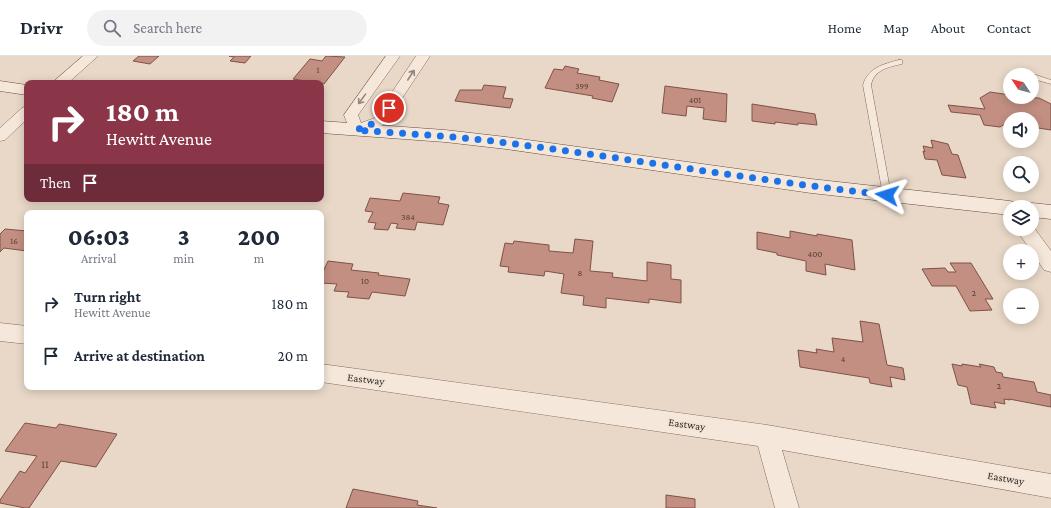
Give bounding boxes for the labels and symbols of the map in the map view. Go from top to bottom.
house number: 1 [317,65,320,75]
north arrow [1003,68,1039,104]
one-way arrow [407,70,415,81]
house number: 399 [575,81,589,91]
pin [372,91,406,125]
one-way arrow [358,93,366,104]
house number: 401 [689,95,701,105]
position arrow [866,174,908,216]
house number: 384 [401,212,415,222]
house number: 16 [10,236,18,246]
house number: 400 [808,249,822,259]
house number: 8 [578,268,583,278]
house number: 10 [361,276,369,286]
house number: 2 [972,288,976,298]
house number: 4 [841,354,846,364]
street label: Eastway [347,371,386,388]
house number: 2 [997,381,1001,391]
street label: Eastway [668,415,707,434]
house number: 11 [41,458,49,470]
street label: Eastway [987,469,1026,488]

